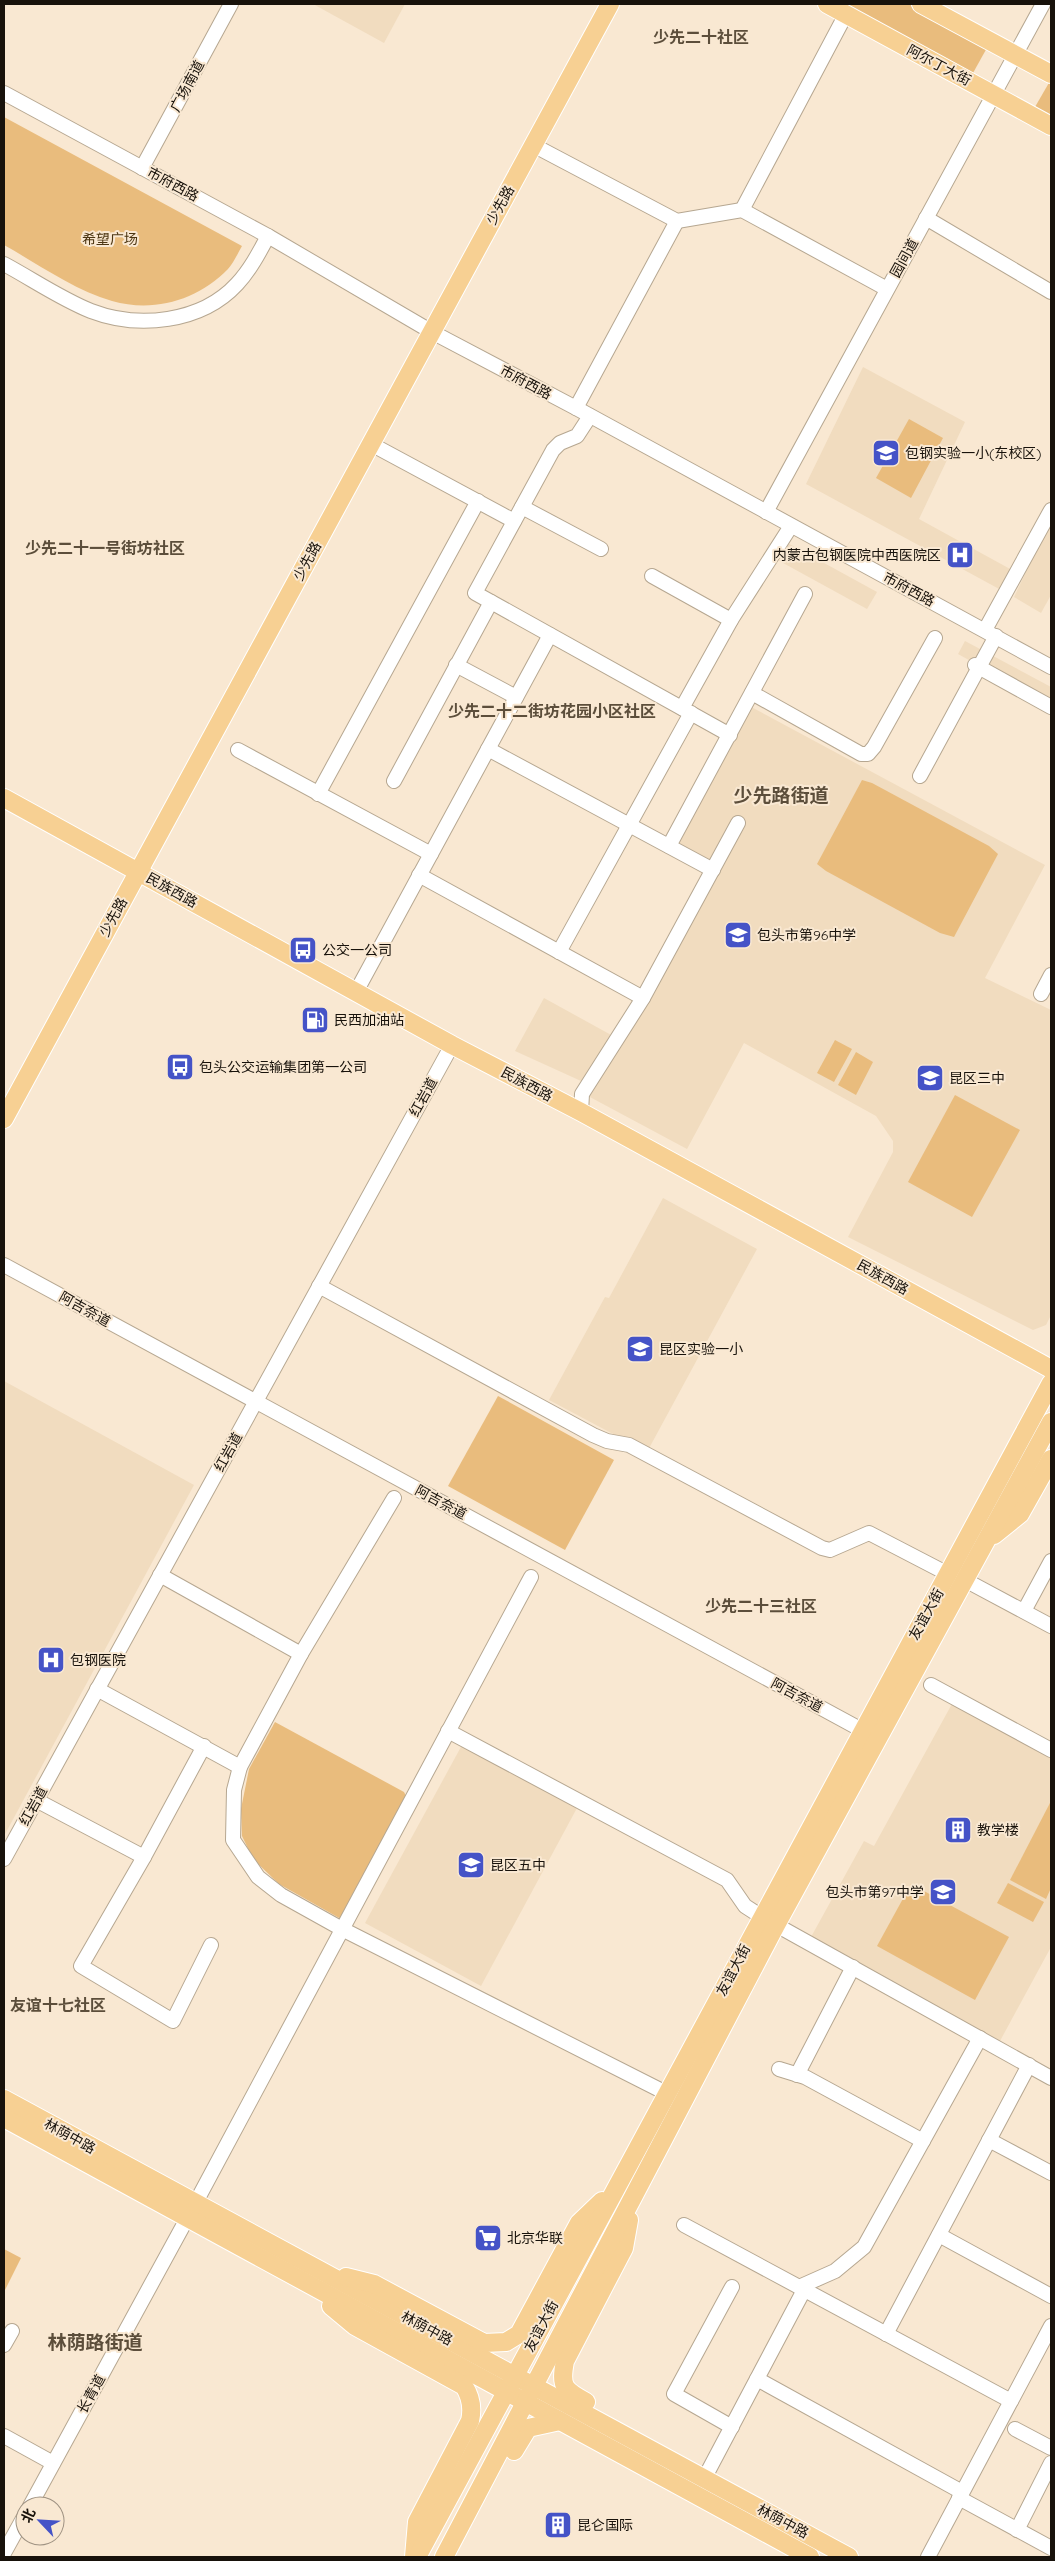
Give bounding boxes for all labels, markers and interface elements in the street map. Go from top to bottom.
district label: 少先二十社区 [653,27,749,47]
street label: 阿尔丁大街 [904,41,974,89]
street label: 广场南道 [166,57,208,115]
street label: 市府西路 [144,163,202,205]
street label: 少先路 [482,182,518,228]
park label: 希望广场 [82,230,138,248]
street label: 园间道 [886,235,922,281]
street label: 市府西路 [497,361,555,403]
school or university icon: 包钢实验一小(东校区) [871,438,901,468]
place label: 包钢实验一小(东校区) [905,444,1041,462]
district label: 少先二十一号街坊社区 [25,538,185,558]
street label: 少先路 [289,538,325,584]
hospital icon: 内蒙古包钢医院中西医院区 [945,540,975,570]
place label: 内蒙古包钢医院中西医院区 [773,546,941,564]
street label: 市府西路 [880,568,938,610]
district label: 少先二十二街坊花园小区社区 [448,701,656,721]
district label: 少先路街道 [733,783,829,807]
street label: 民族西路 [143,869,201,911]
street label: 少先路 [95,894,131,940]
school or university icon: 包头市第96中学 [723,920,753,950]
place label: 包头市第96中学 [757,926,856,944]
bus stop icon: 公交一公司 [288,935,318,965]
place label: 公交一公司 [322,941,392,959]
fuel station icon: 民西加油站 [300,1005,330,1035]
place label: 民西加油站 [334,1011,404,1029]
bus stop icon: 包头公交运输集团第一公司 [165,1052,195,1082]
place label: 包头公交运输集团第一公司 [199,1058,367,1076]
street label: 民族西路 [498,1063,556,1105]
school or university icon: 昆区三中 [915,1063,945,1093]
place label: 昆区三中 [949,1069,1005,1087]
street label: 红岩道 [405,1074,441,1120]
street label: 民族西路 [854,1256,912,1298]
street label: 阿吉奈道 [56,1288,114,1330]
school or university icon: 昆区实验一小 [625,1334,655,1364]
place label: 昆区实验一小 [659,1340,743,1358]
street label: 红岩道 [210,1429,246,1475]
street label: 阿吉奈道 [412,1481,470,1523]
street label: 友谊大街 [905,1585,947,1643]
district label: 少先二十三社区 [705,1596,817,1616]
hospital icon: 包钢医院 [36,1645,66,1675]
place label: 包钢医院 [70,1651,126,1669]
street label: 阿吉奈道 [768,1674,826,1716]
street label: 红岩道 [15,1783,51,1829]
building icon: 教学楼 [943,1815,973,1845]
place label: 教学楼 [977,1821,1019,1839]
school or university icon: 昆区五中 [456,1850,486,1880]
place label: 昆区五中 [490,1856,546,1874]
school or university icon: 包头市第97中学 [928,1877,958,1907]
place label: 包头市第97中学 [825,1883,924,1901]
street label: 友谊大街 [712,1941,754,1999]
district label: 友谊十七社区 [10,1995,106,2015]
street label: 林荫中路 [41,2115,99,2157]
supermarket icon: 北京华联 [473,2223,503,2253]
place label: 北京华联 [507,2229,563,2247]
street label: 友谊大街 [520,2297,562,2355]
street label: 林荫中路 [398,2307,456,2349]
district label: 林荫路街道 [47,2330,143,2354]
street label: 长青道 [73,2371,109,2417]
north arrow [15,2496,65,2546]
street label: 林荫中路 [754,2500,812,2542]
text: 北 [17,2505,39,2526]
building icon: 昆仑国际 [543,2510,573,2540]
place label: 昆仑国际 [577,2516,633,2534]

